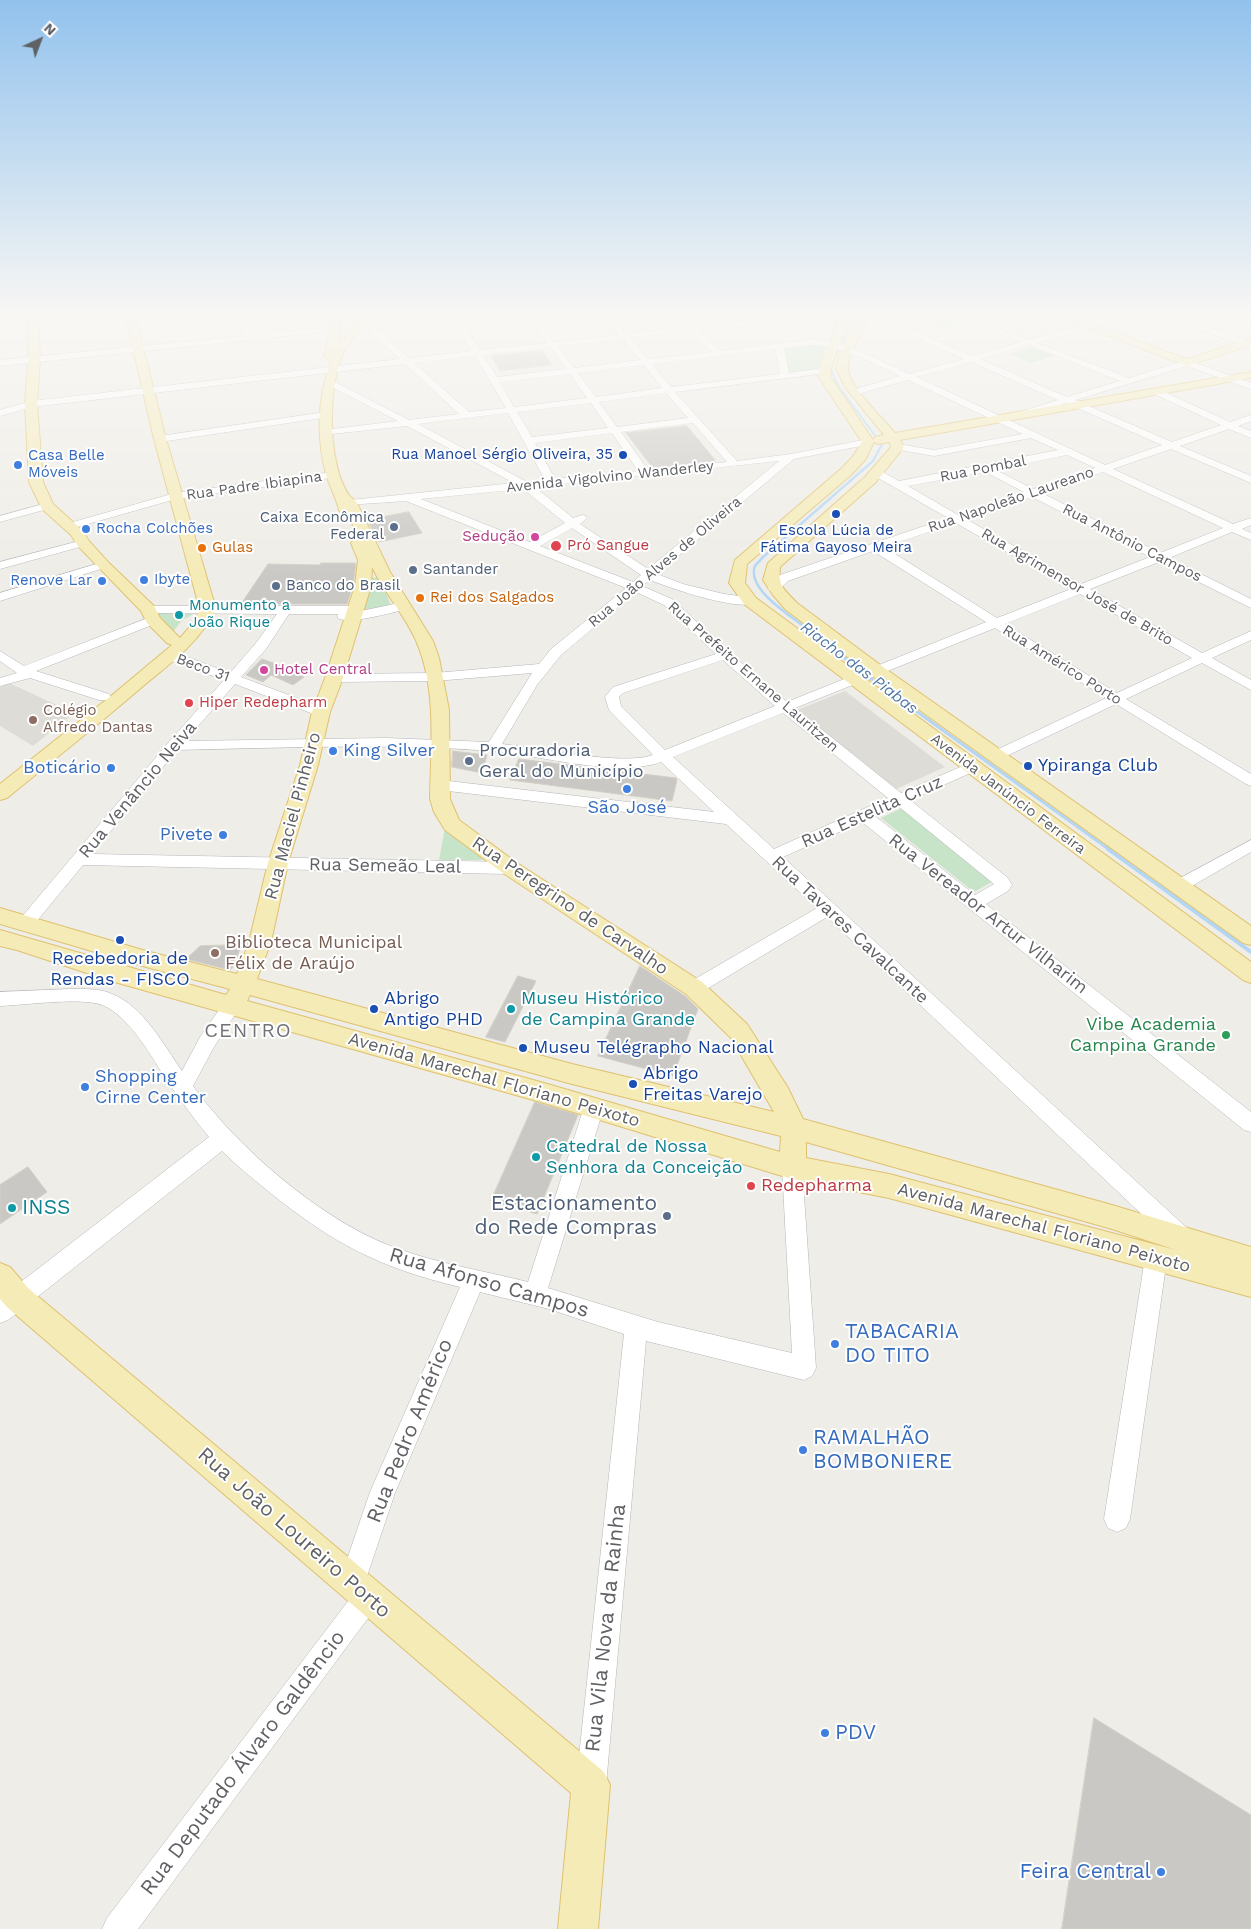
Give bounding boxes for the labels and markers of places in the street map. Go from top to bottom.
place label: Rua Manoel Sérgio Oliveira, 35 [391,446,613,464]
place label: Casa Belle Móveis [28,447,105,482]
marker: Rua Manoel Sérgio Oliveira, 35 [617,449,629,461]
marker: Casa Belle Móveis [12,459,24,471]
marker: Escola Lúcia de Fátima Gayoso Meira [830,508,842,520]
place label: Caixa Econômica Federal [260,509,384,544]
place label: Rocha Colchões [96,520,213,538]
marker: Caixa Econômica Federal [388,521,400,533]
place label: Escola Lúcia de Fátima Gayoso Meira [760,522,912,557]
marker: Rocha Colchões [80,523,92,535]
place label: Sedução [462,528,525,546]
marker: Sedução [529,531,541,543]
place label: Pró Sangue [567,537,649,555]
place label: Gulas [212,539,253,557]
marker: Pró Sangue [549,539,563,553]
marker: Gulas [196,542,208,554]
place label: Santander [423,561,498,579]
marker: Santander [407,564,419,576]
place label: Ibyte [154,571,190,589]
place label: Renove Lar [10,572,92,590]
marker: Ibyte [138,574,150,586]
marker: Renove Lar [96,575,108,587]
place label: Banco do Brasil [286,577,400,595]
marker: Banco do Brasil [270,580,282,592]
place label: Rei dos Salgados [430,589,554,607]
marker: Rei dos Salgados [414,592,426,604]
place label: Monumento a João Rique [189,597,290,632]
marker: Monumento a João Rique [173,609,185,621]
place label: Hotel Central [274,661,372,679]
marker: Hotel Central [258,664,270,676]
place label: Hiper Redepharm [199,694,327,712]
marker: Hiper Redepharm [183,697,195,709]
place label: Colégio Alfredo Dantas [43,702,153,737]
marker: Colégio Alfredo Dantas [27,714,39,726]
place label: King Silver [343,740,435,762]
place label: Procuradoria Geral do Município [479,740,644,782]
marker: King Silver [327,745,339,757]
marker: Procuradoria Geral do Município [463,755,475,767]
place label: Ypiranga Club [1038,755,1158,777]
place label: Boticário [23,757,101,779]
marker: Ypiranga Club [1022,760,1034,772]
marker: Boticário [105,762,117,774]
marker: São José [621,783,633,795]
place label: São José [587,797,667,819]
place label: Pivete [160,824,213,846]
marker: Pivete [217,829,229,841]
place label: Biblioteca Municipal Félix de Araújo [225,932,402,974]
marker: Recebedoria de Rendas - FISCO [114,934,126,946]
marker: Biblioteca Municipal Félix de Araújo [209,947,221,959]
place label: Recebedoria de Rendas - FISCO [50,948,190,991]
place label: Abrigo Antigo PHD [384,988,483,1030]
place label: Museu Histórico de Campina Grande [521,988,695,1030]
marker: Abrigo Antigo PHD [368,1003,380,1015]
marker: Museu Histórico de Campina Grande [505,1003,517,1015]
place label: Vibe Academia Campina Grande [1070,1014,1216,1056]
marker: Vibe Academia Campina Grande [1220,1029,1232,1041]
place label: Museu Telégrapho Nacional [533,1037,774,1059]
marker: Museu Telégrapho Nacional [517,1042,529,1054]
place label: Abrigo Freitas Varejo [643,1063,763,1106]
place label: Shopping Cirne Center [95,1066,206,1108]
marker: Abrigo Freitas Varejo [627,1078,639,1090]
marker: Shopping Cirne Center [79,1081,91,1093]
place label: Catedral de Nossa Senhora da Conceição [546,1136,743,1178]
marker: Catedral de Nossa Senhora da Conceição [530,1151,542,1163]
place label: Redepharma [761,1175,872,1197]
marker: Redepharma [745,1180,757,1192]
place label: Estacionamento do Rede Compras [474,1191,657,1241]
place label: INSS [22,1195,71,1221]
marker: INSS [6,1202,18,1214]
marker: Estacionamento do Rede Compras [661,1210,673,1222]
place label: TABACARIA DO TITO [845,1319,959,1369]
marker: TABACARIA DO TITO [829,1338,841,1350]
place label: RAMALHÃO BOMBONIERE [813,1425,952,1475]
marker: RAMALHÃO BOMBONIERE [797,1444,809,1456]
place label: PDV [835,1720,876,1746]
marker: PDV [819,1727,831,1739]
place label: Feira Central [1020,1859,1151,1885]
marker: Feira Central [1155,1866,1167,1878]

